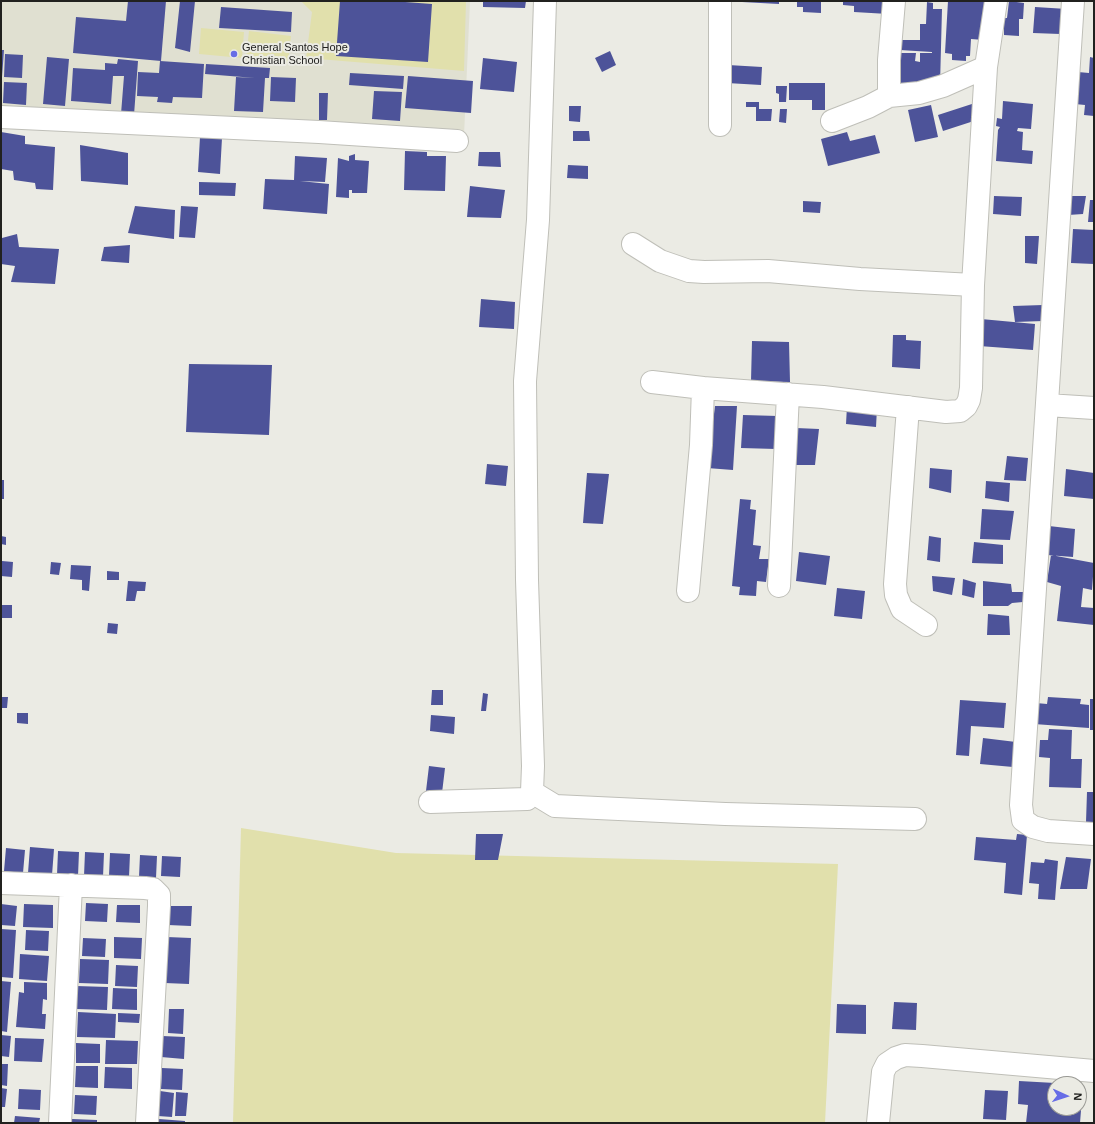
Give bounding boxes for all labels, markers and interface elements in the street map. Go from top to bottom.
place label: General Santos Hope Christian School [242,41,348,67]
marker: General Santos Hope Christian School [229,49,239,59]
north arrow [1047,1076,1087,1116]
text: N [1072,1092,1084,1101]

